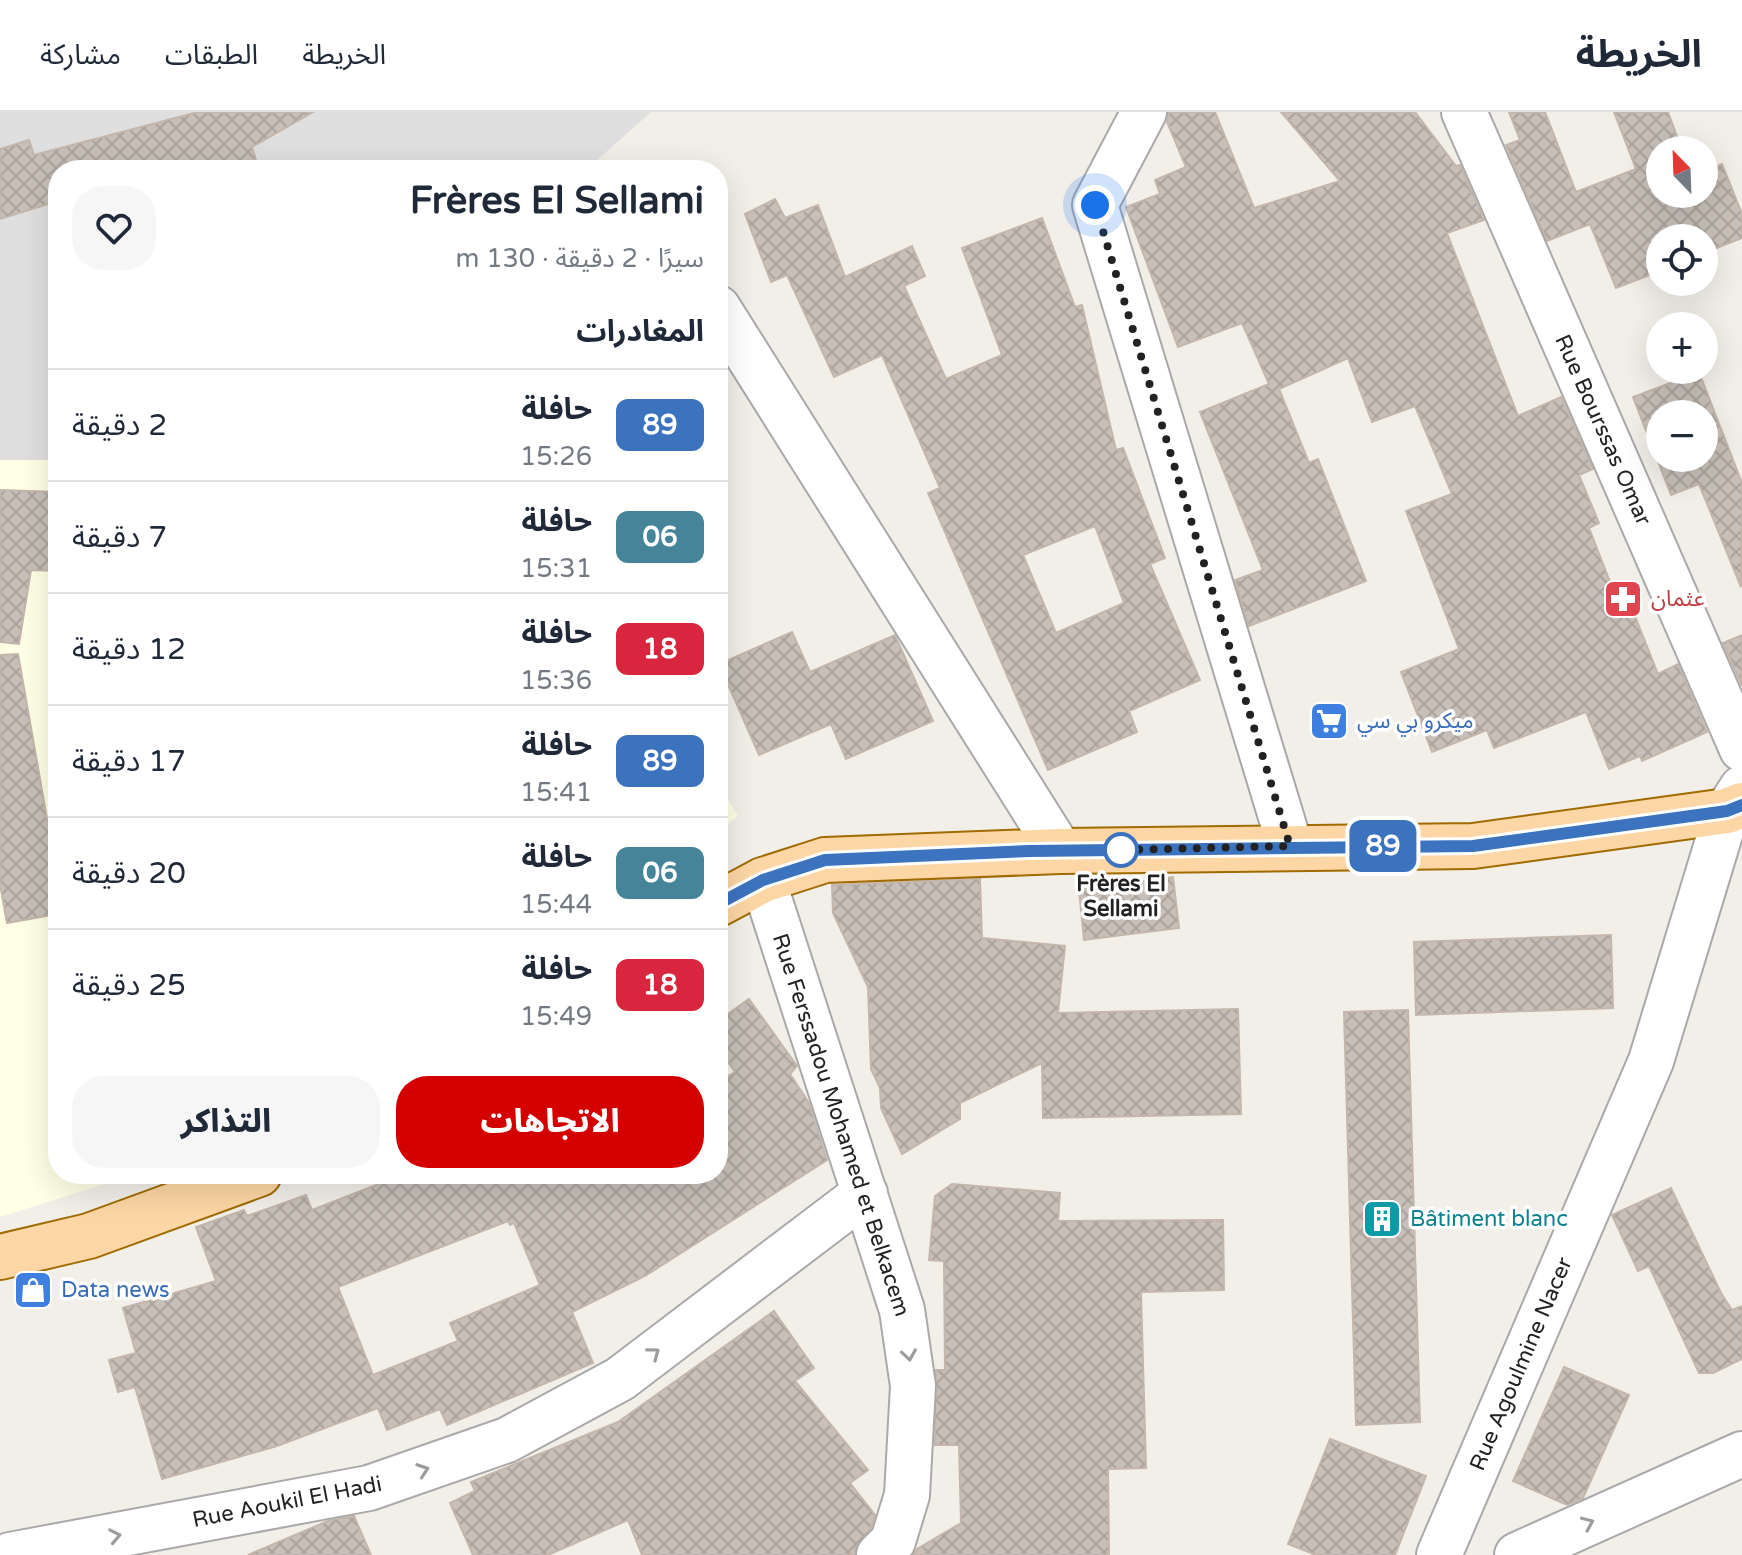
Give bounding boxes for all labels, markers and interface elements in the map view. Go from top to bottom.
text: الخريطة [1576,32,1702,78]
text: مشاركة [40,38,121,72]
text: الطبقات [165,38,258,72]
text: الخريطة [302,38,386,72]
north arrow [1646,136,1718,208]
map controls [1646,136,1718,472]
text: Frères El Sellami [410,178,704,224]
your location [1075,185,1115,225]
button: heart [72,186,156,270]
button: locate [1646,224,1718,296]
text: سيرًا · 2 دقيقة · 130 m [456,243,704,274]
button: + [1646,312,1718,384]
text: المغادرات [576,313,704,350]
street label: Rue Bourssas Omar [1549,331,1657,530]
text: حافلة [521,391,592,428]
button: − [1646,400,1718,472]
text: 2 دقيقة [72,407,167,444]
text: 89 [642,408,678,442]
text: 15:26 [520,441,592,472]
text: حافلة [521,503,592,540]
text: 7 دقيقة [72,519,167,556]
text: 06 [642,520,678,554]
text: 15:31 [520,553,592,584]
pharmacy icon: عثمان [1602,578,1644,620]
place label: عثمان [1651,586,1704,612]
text: حافلة [521,615,592,652]
text: 12 دقيقة [72,631,186,668]
text: 18 [642,632,678,666]
text: 15:36 [520,665,592,696]
supermarket icon: ميكرو بي سي [1308,700,1350,742]
place label: ميكرو بي سي [1357,708,1473,737]
text: حافلة [521,727,592,764]
text: 17 دقيقة [72,743,186,780]
text: 89 [642,744,678,778]
text: 15:41 [520,777,592,808]
line badge: 89 [1347,820,1419,872]
text: 89 [1365,829,1401,863]
marker: Frères El Sellami [1104,833,1138,867]
text: حافلة [521,839,592,876]
text: 20 دقيقة [72,855,186,892]
text: 06 [642,856,678,890]
place label: Frères El Sellami [1076,871,1166,922]
text: 15:44 [520,889,592,920]
street label: Rue Ferssadou Mohamed et Belkacem [767,930,915,1320]
text: حافلة [521,951,592,988]
text: 25 دقيقة [72,967,186,1004]
text: 18 [642,968,678,1002]
text: 15:49 [520,1001,592,1032]
button: التذاكر [72,1076,380,1168]
button: الاتجاهات [396,1076,704,1168]
building icon: Bâtiment blanc [1361,1198,1403,1240]
place label: Bâtiment blanc [1410,1206,1568,1232]
street label: Rue Agoulmine Nacer [1464,1253,1578,1475]
shop icon: Data news [12,1269,54,1311]
place label: Data news [61,1277,170,1303]
one-way arrow [645,1349,660,1363]
one-way arrow [900,1349,917,1362]
one-way arrow [415,1463,429,1479]
street label: Rue Aoukil El Hadi [190,1471,384,1533]
one-way arrow [1580,1517,1594,1533]
one-way arrow [108,1528,121,1545]

